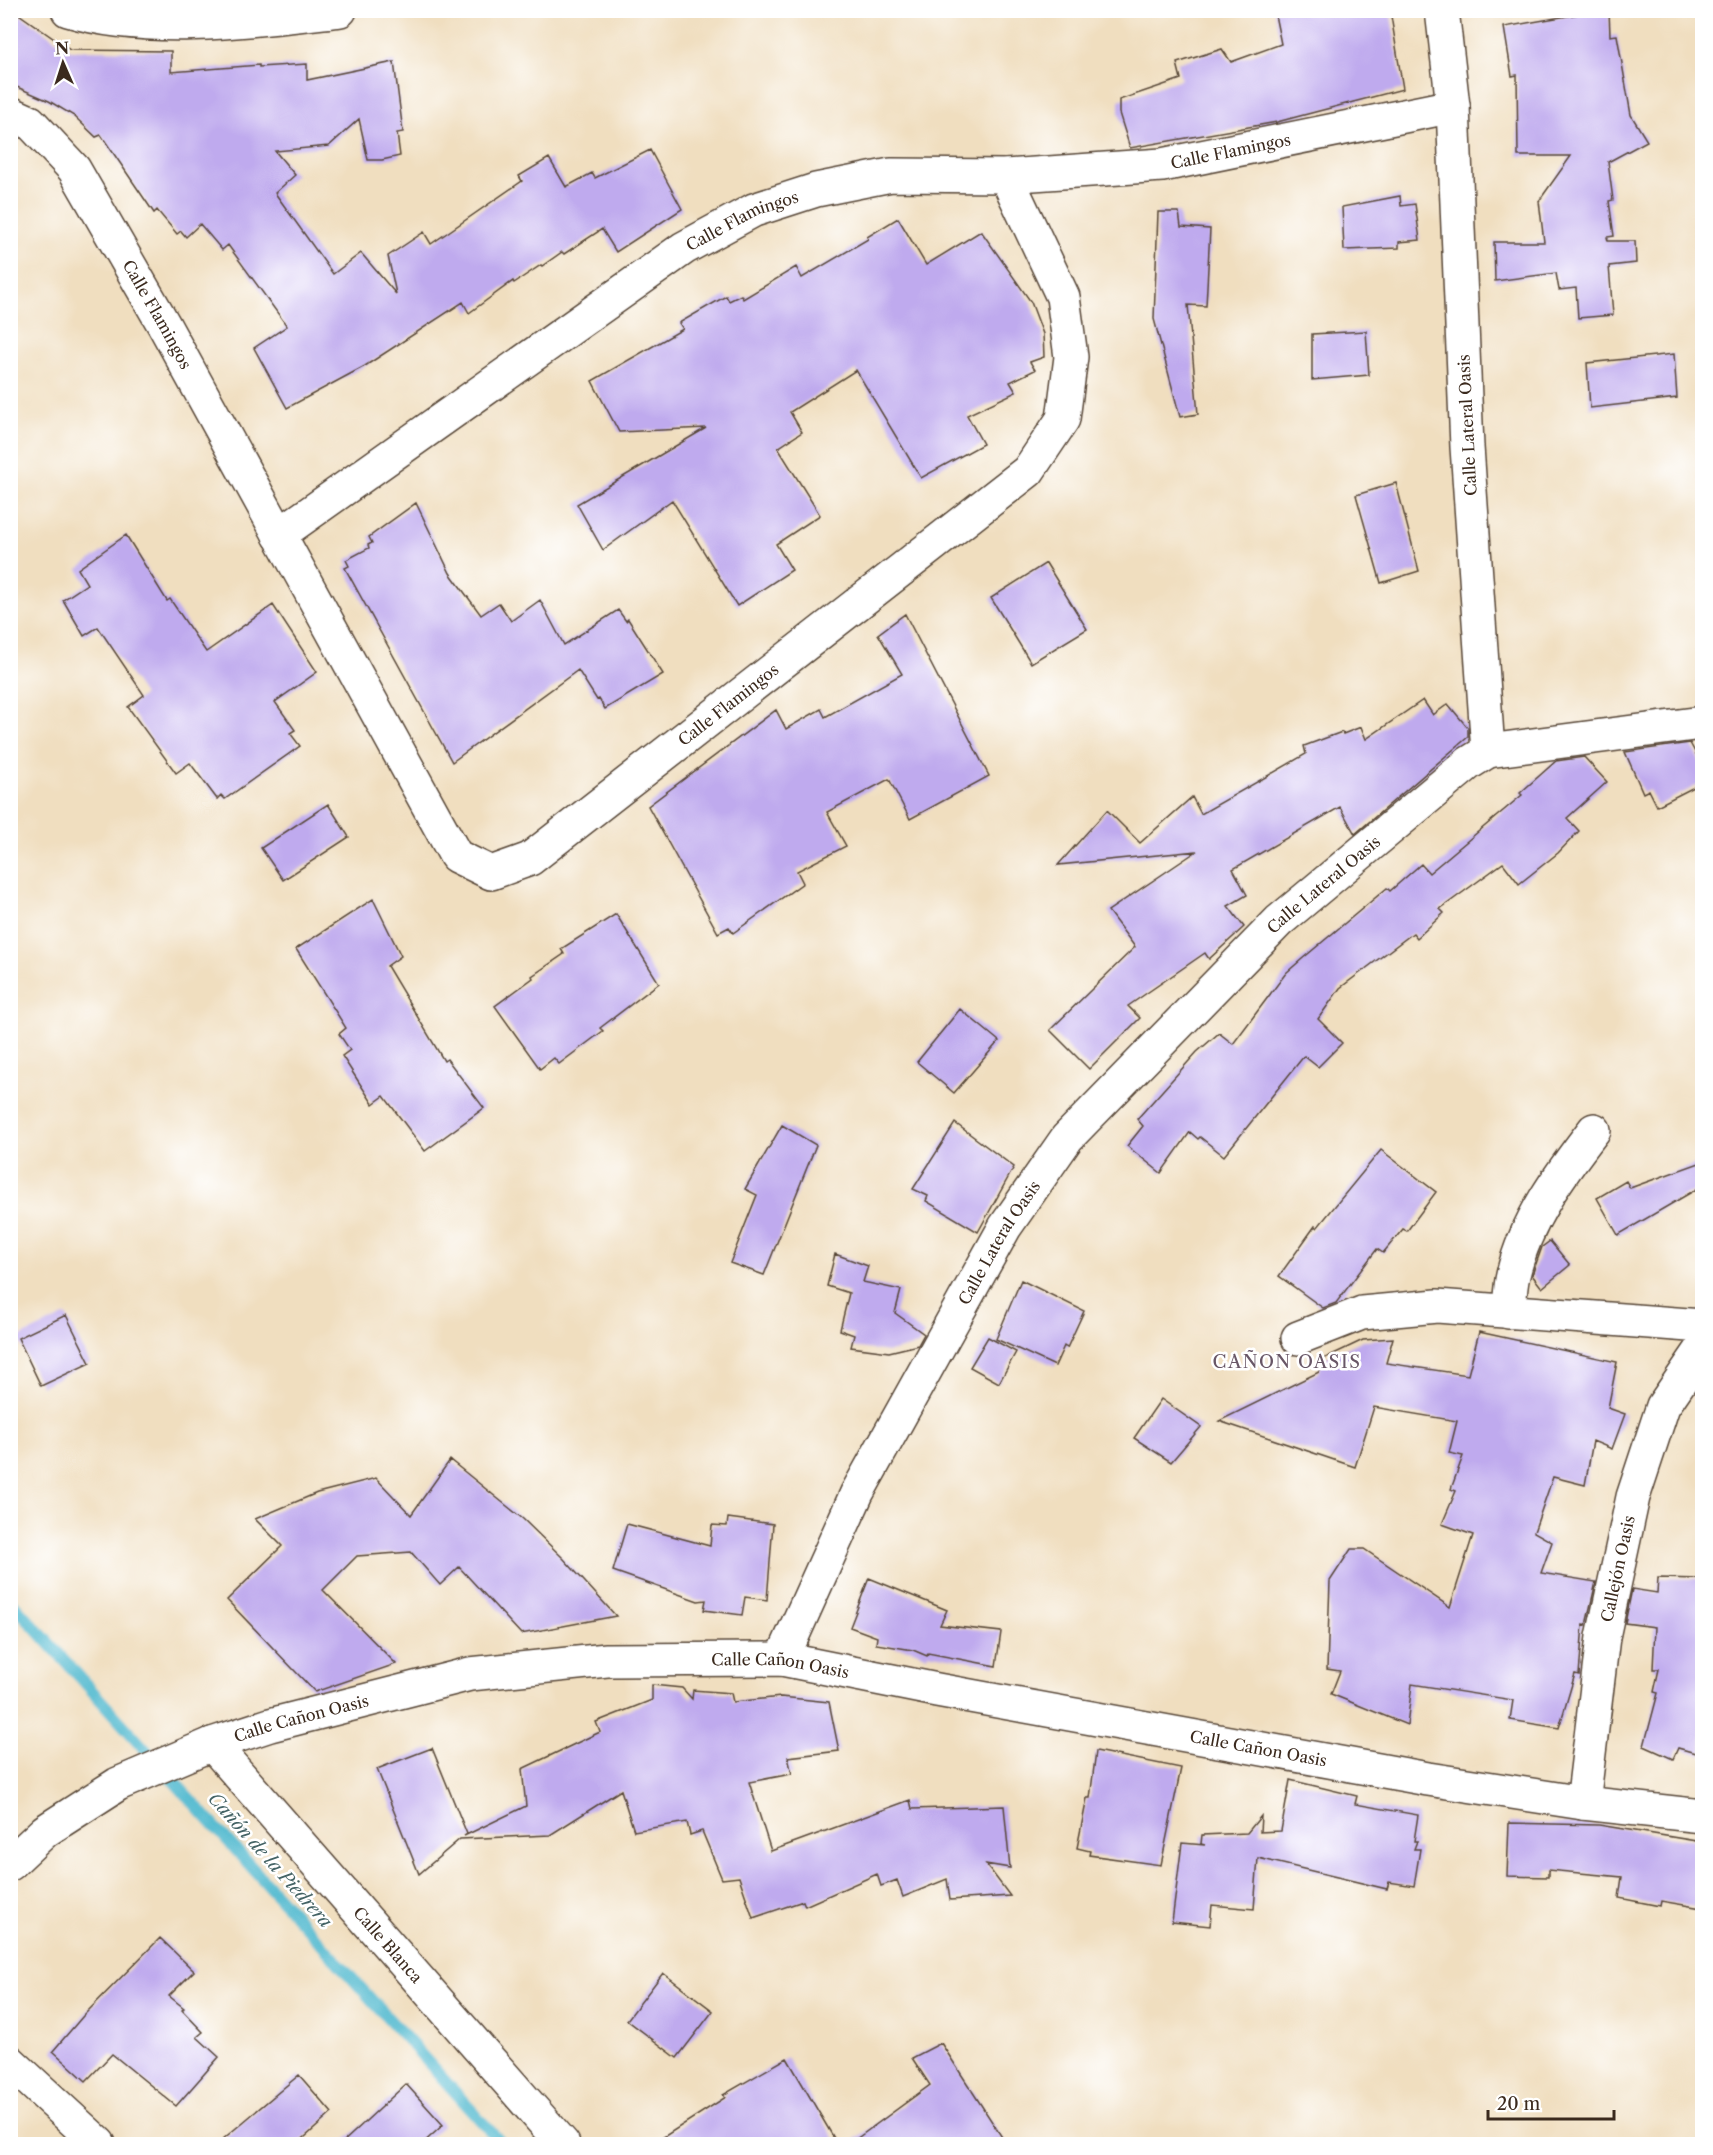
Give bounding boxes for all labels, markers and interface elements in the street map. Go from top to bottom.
north arrow [33,33,93,93]
text: N [55,38,70,58]
street label: Calle Flamingos [1169,129,1292,173]
street label: Calle Flamingos [682,186,801,255]
street label: Calle Flamingos [119,256,196,372]
street label: Calle Lateral Oasis [1453,354,1481,496]
street label: Calle Flamingos [674,659,783,750]
street label: Calle Lateral Oasis [1263,831,1384,938]
street label: Calle Lateral Oasis [954,1177,1044,1308]
district label: CAÑON OASIS [1213,1349,1361,1373]
street label: Callejón Oasis [1596,1514,1639,1624]
street label: Calle Cañon Oasis [711,1649,851,1682]
street label: Calle Cañon Oasis [231,1690,371,1746]
street label: Calle Cañon Oasis [1188,1726,1329,1771]
water label: Cañón de la Piedrera [203,1788,337,1932]
street label: Calle Blanca [349,1902,427,1987]
scale bar [1488,2083,1614,2121]
text: 20 m [1497,2093,1541,2115]

